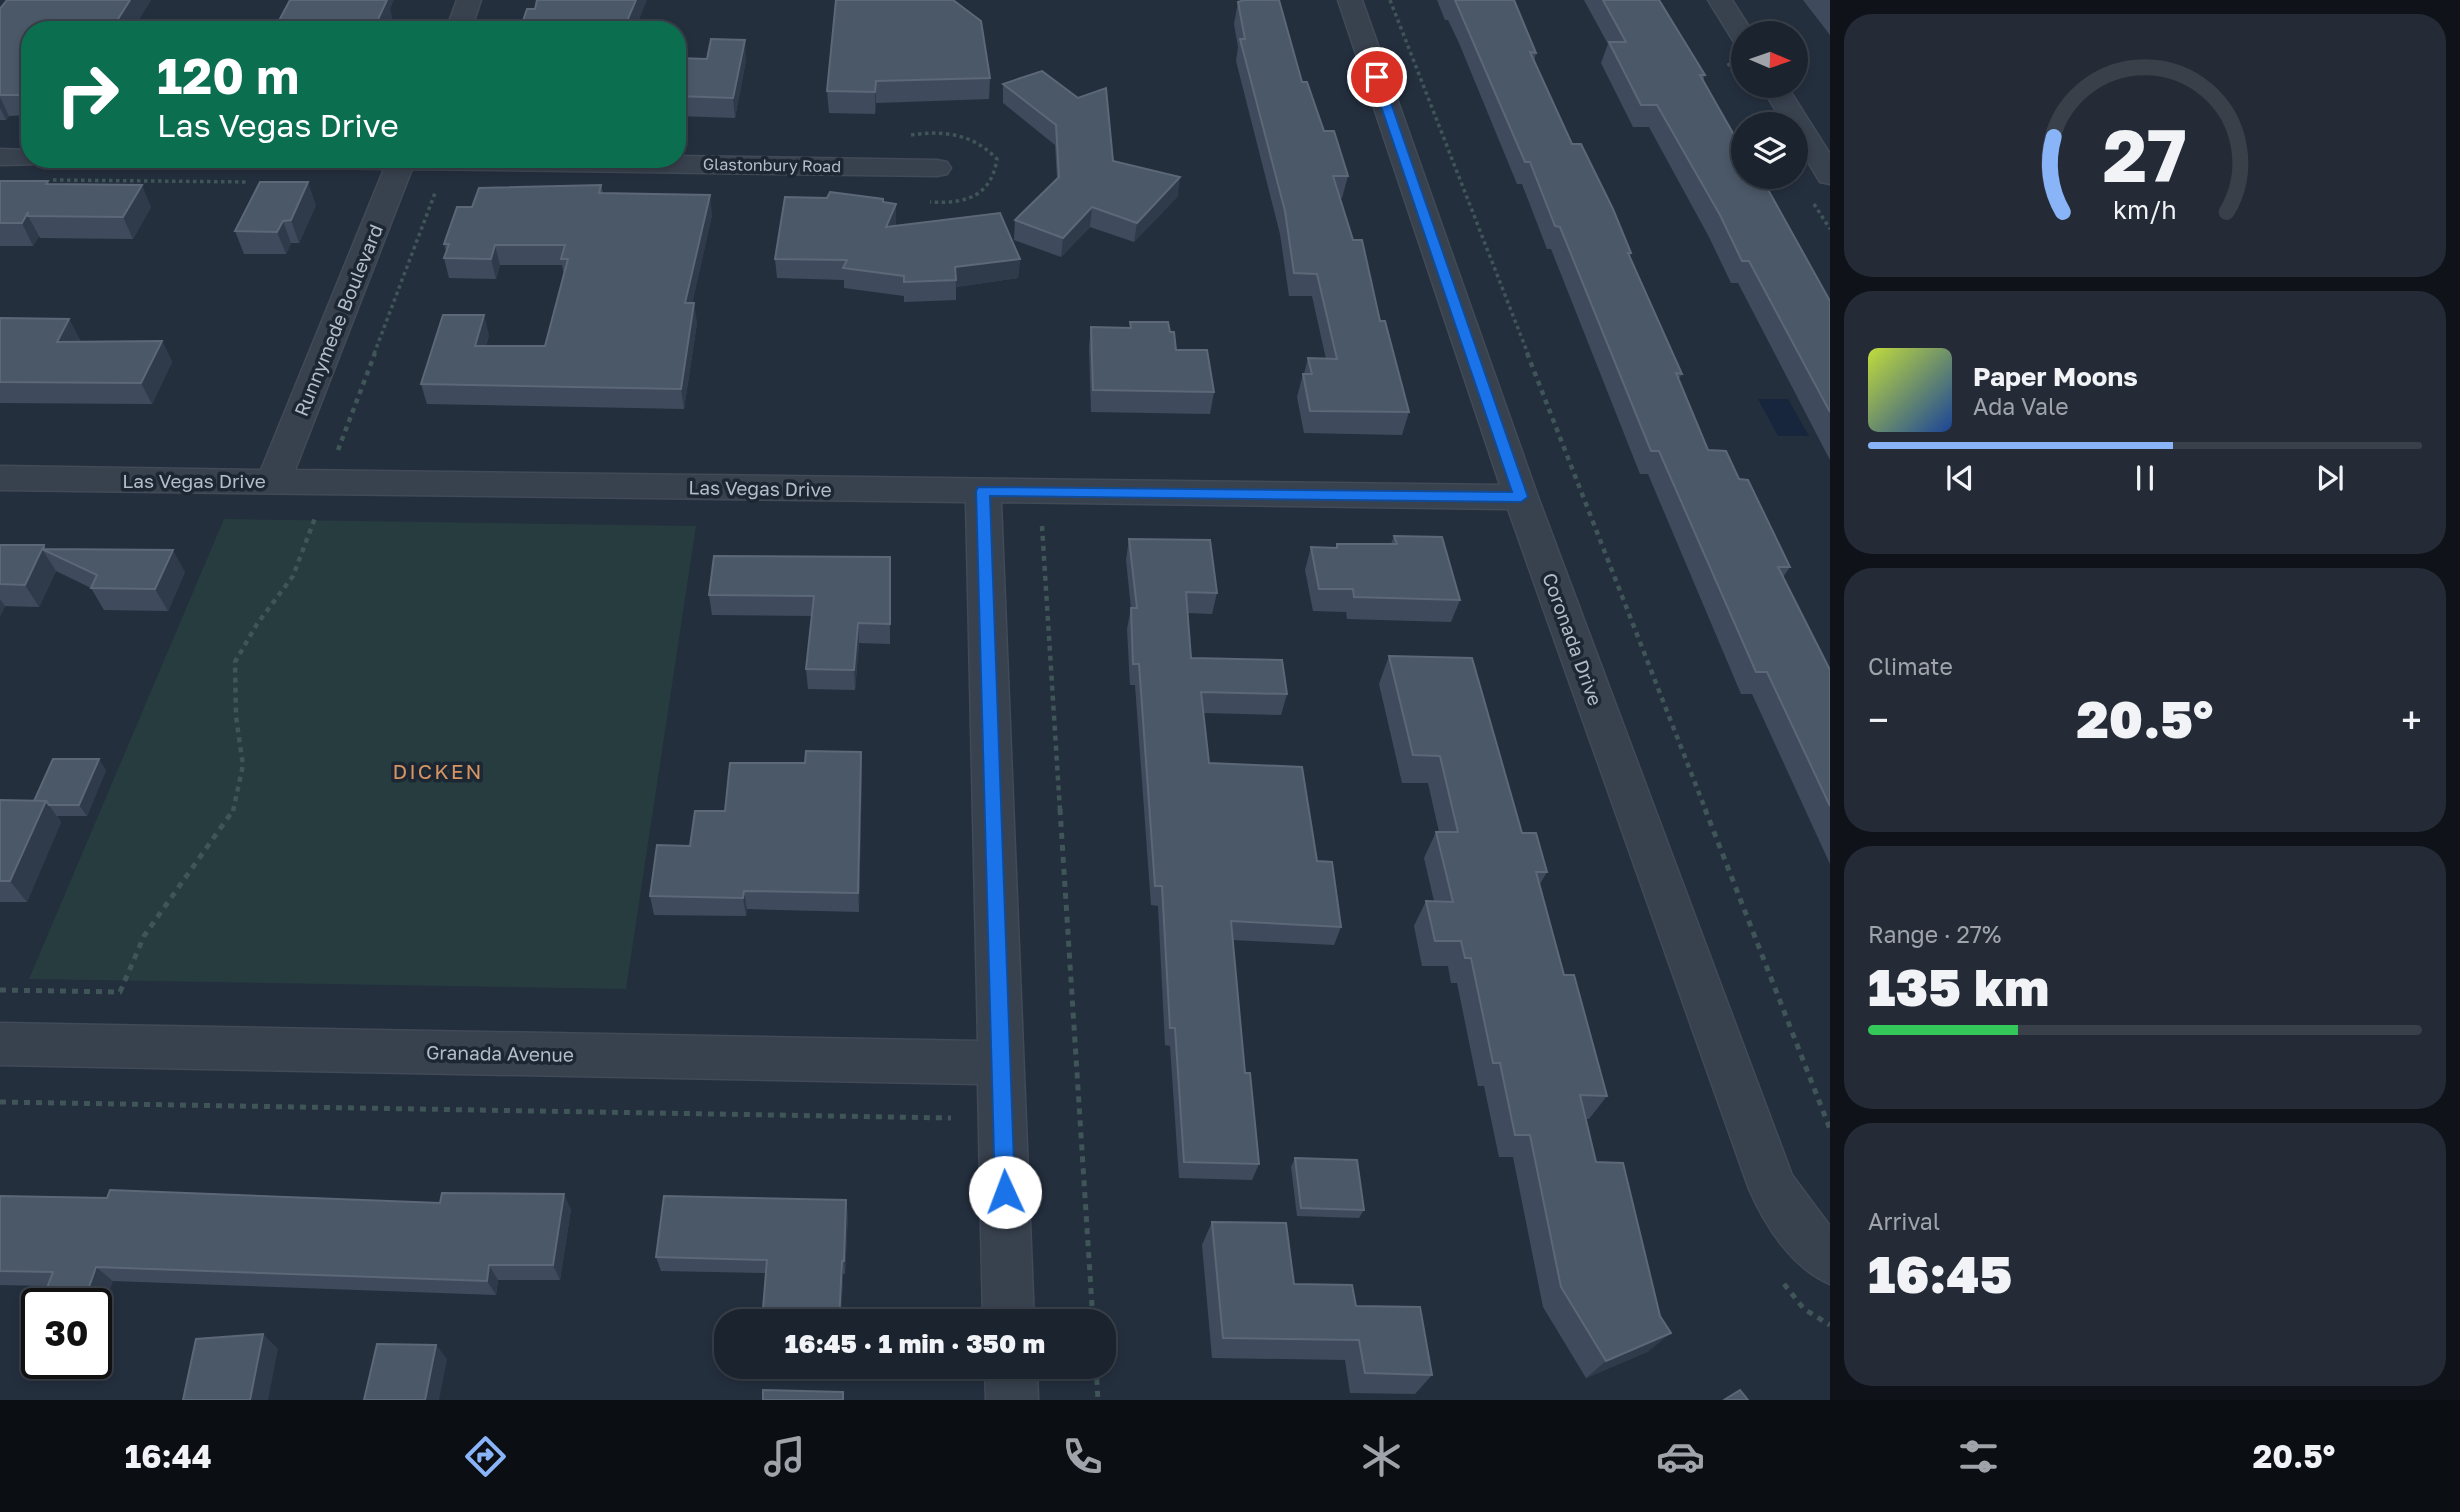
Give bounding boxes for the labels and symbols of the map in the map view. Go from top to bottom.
north arrow [1731,21,1808,98]
pin [1347,47,1407,107]
street label: Glastonbury Road [703,154,841,176]
street label: Runnymede Boulevard [289,221,387,419]
street label: Las Vegas Drive [122,469,266,492]
street label: Las Vegas Drive [688,475,832,501]
street label: Coronada Drive [1538,569,1608,709]
district label: DICKEN [393,758,483,784]
street label: Granada Avenue [426,1040,574,1066]
position arrow [968,1155,1042,1229]
speed limit sign: 30 [21,1288,112,1379]

